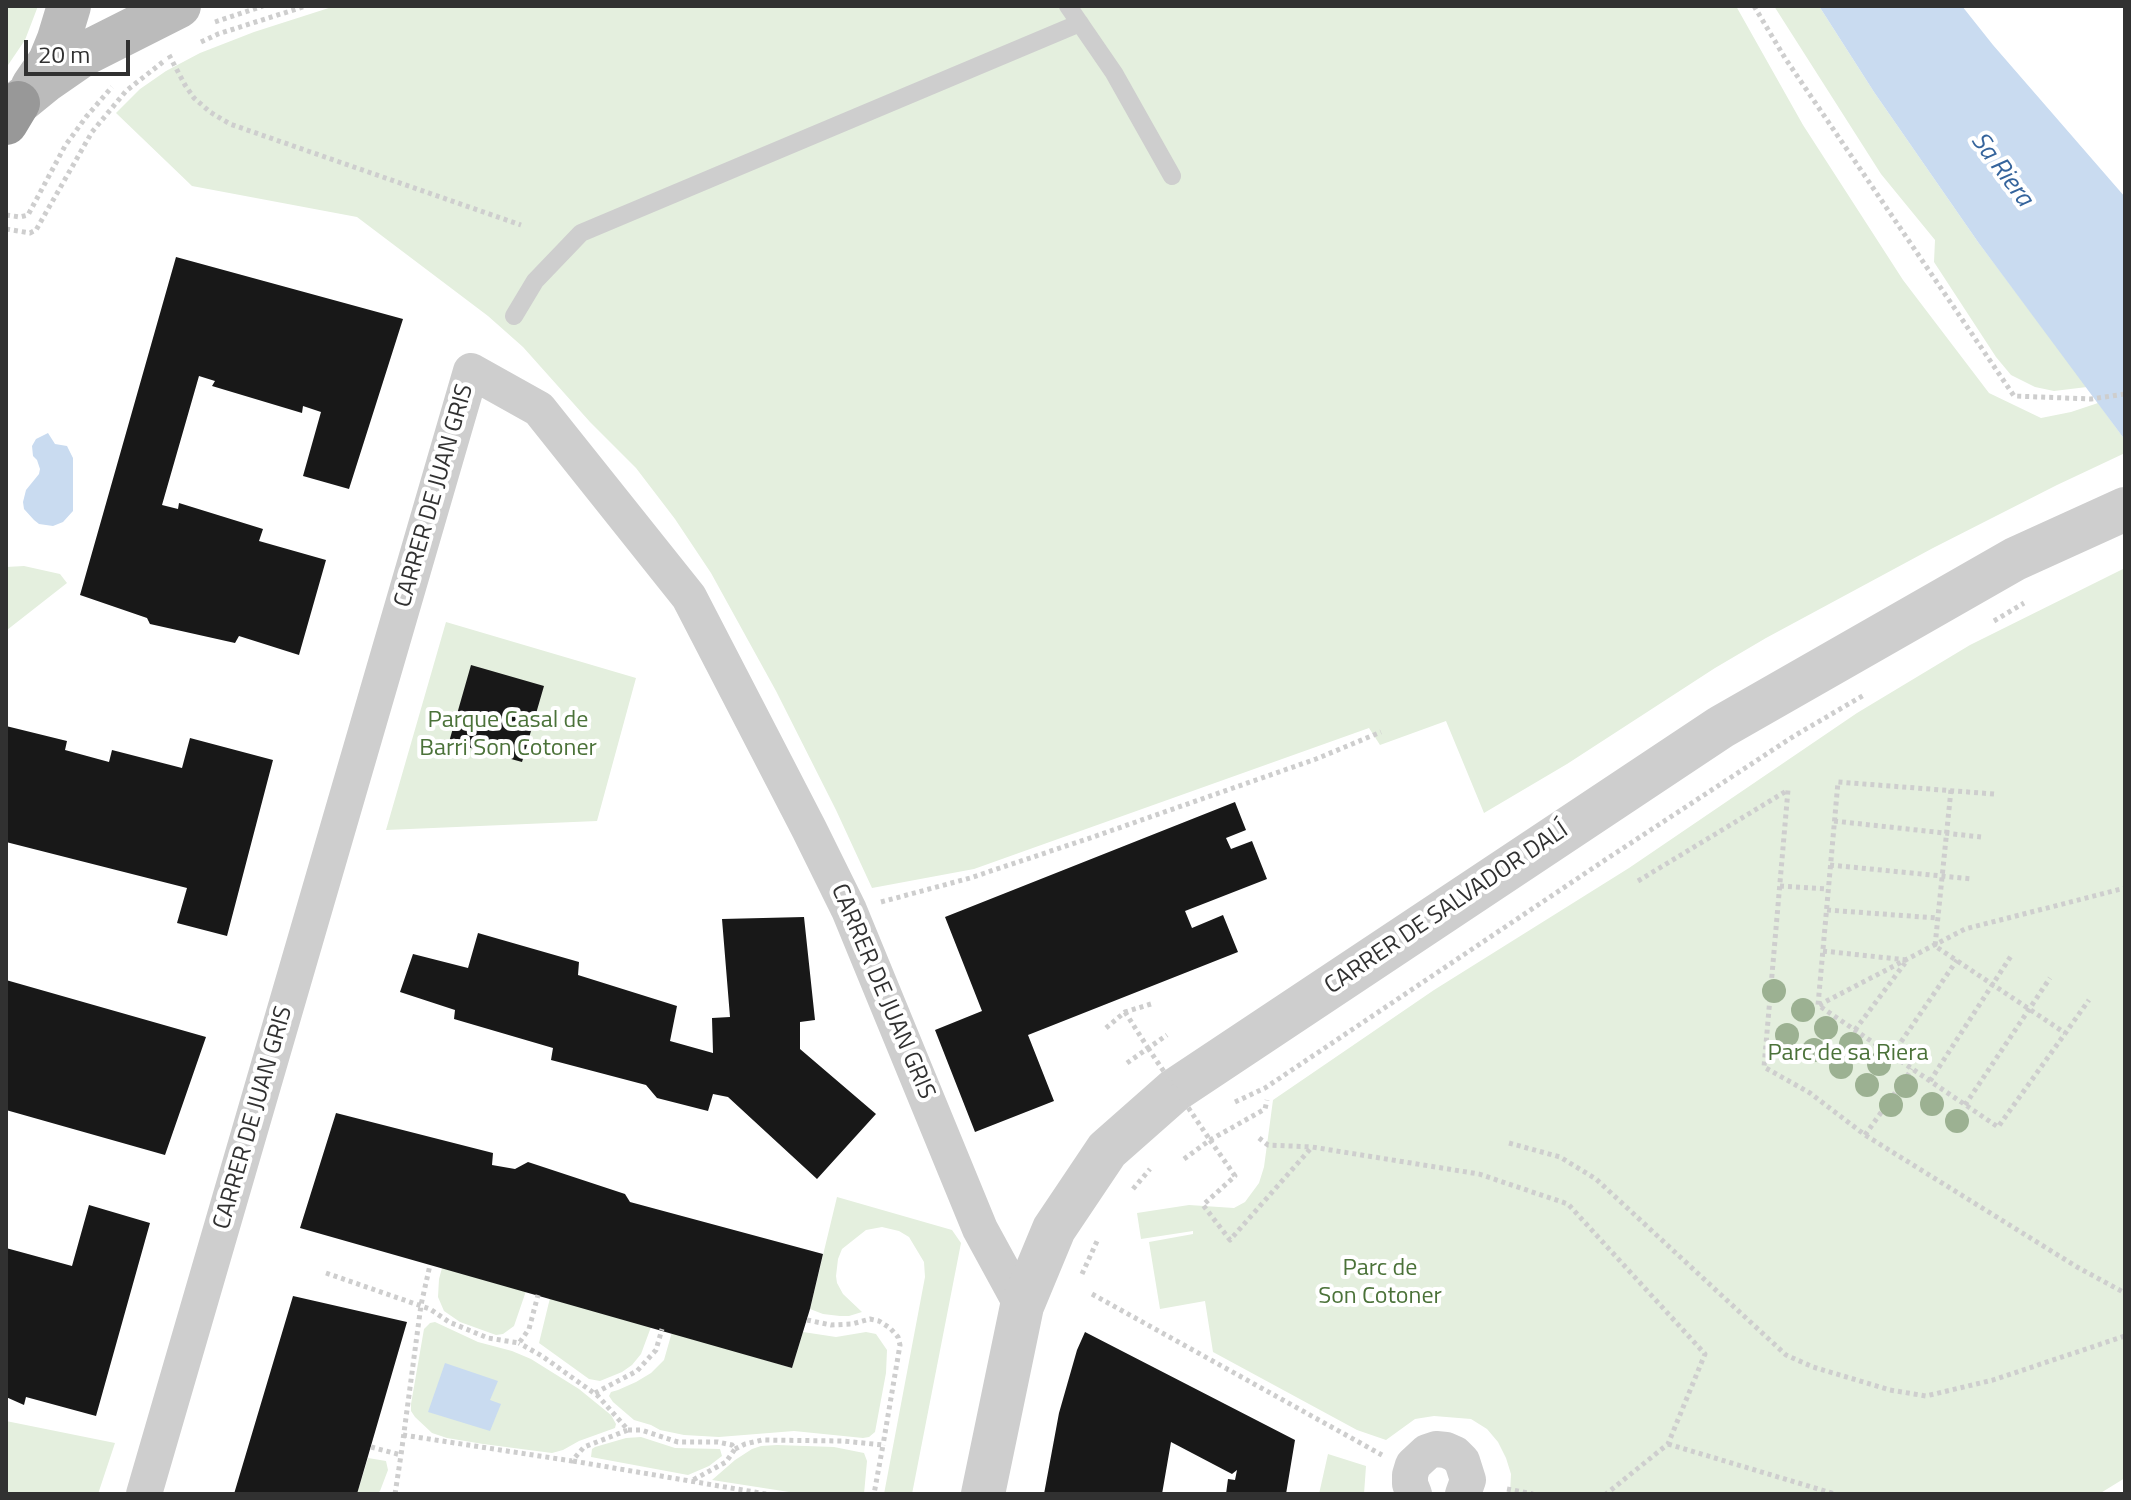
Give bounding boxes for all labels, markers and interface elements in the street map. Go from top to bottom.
scale bar [28,24,134,74]
text: 20 m [38,36,90,72]
water label: Sa Riera [1963,127,2039,213]
street label: CARRER DE JUAN GRIS [389,381,481,611]
park label: Parque Casal de Barri Son Cotoner [419,707,597,763]
street label: CARRER DE SALVADOR DALÍ [1320,817,1574,1001]
street label: CARRER DE JUAN GRIS [824,880,940,1104]
street label: CARRER DE JUAN GRIS [208,1003,300,1233]
park label: Parc de sa Riera [1768,1040,1928,1068]
park label: Parc de Son Cotoner [1318,1255,1442,1311]

